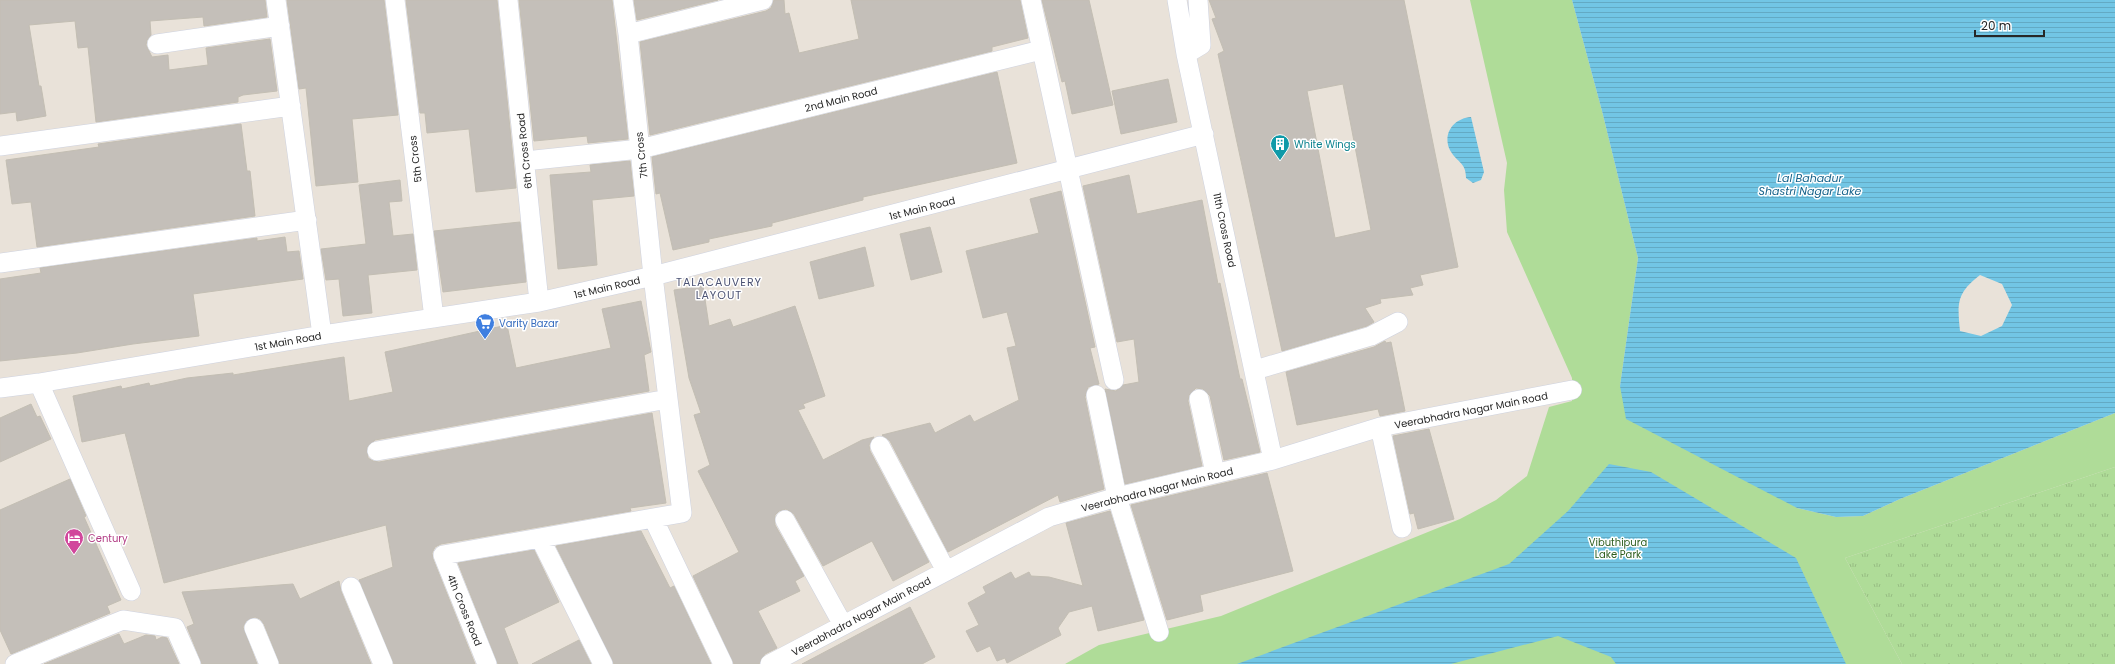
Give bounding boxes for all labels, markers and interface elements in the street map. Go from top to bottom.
scale bar [1975,12,2044,38]
text: 20 m [1981,17,2011,34]
street label: 2nd Main Road [803,83,879,116]
street label: 6th Cross Road [513,112,536,190]
street label: 7th Cross [632,131,651,179]
building icon: White Wings [1269,133,1291,161]
street label: 5th Cross [405,135,426,183]
place label: White Wings [1294,137,1356,152]
water label: Lal Bahadur Shastri Nagar Lake [1759,170,1862,199]
street label: 11th Cross Road [1209,191,1240,269]
street label: 1st Main Road [887,193,957,224]
street label: 1st Main Road [572,273,642,302]
district label: TALACAUVERY LAYOUT [676,274,762,303]
supermarket icon: Varity Bazar [474,312,496,340]
place label: Varity Bazar [499,316,559,331]
street label: 1st Main Road [253,328,323,355]
street label: Veerabhadra Nagar Main Road [1393,388,1549,433]
street label: Veerabhadra Nagar Main Road [1080,463,1235,516]
hotel icon: Century [63,527,85,555]
place label: Century [88,531,128,546]
park label: Vibuthipura Lake Park [1589,535,1647,562]
street label: 4th Cross Road [443,572,486,648]
street label: Veerabhadra Nagar Main Road [789,573,934,660]

